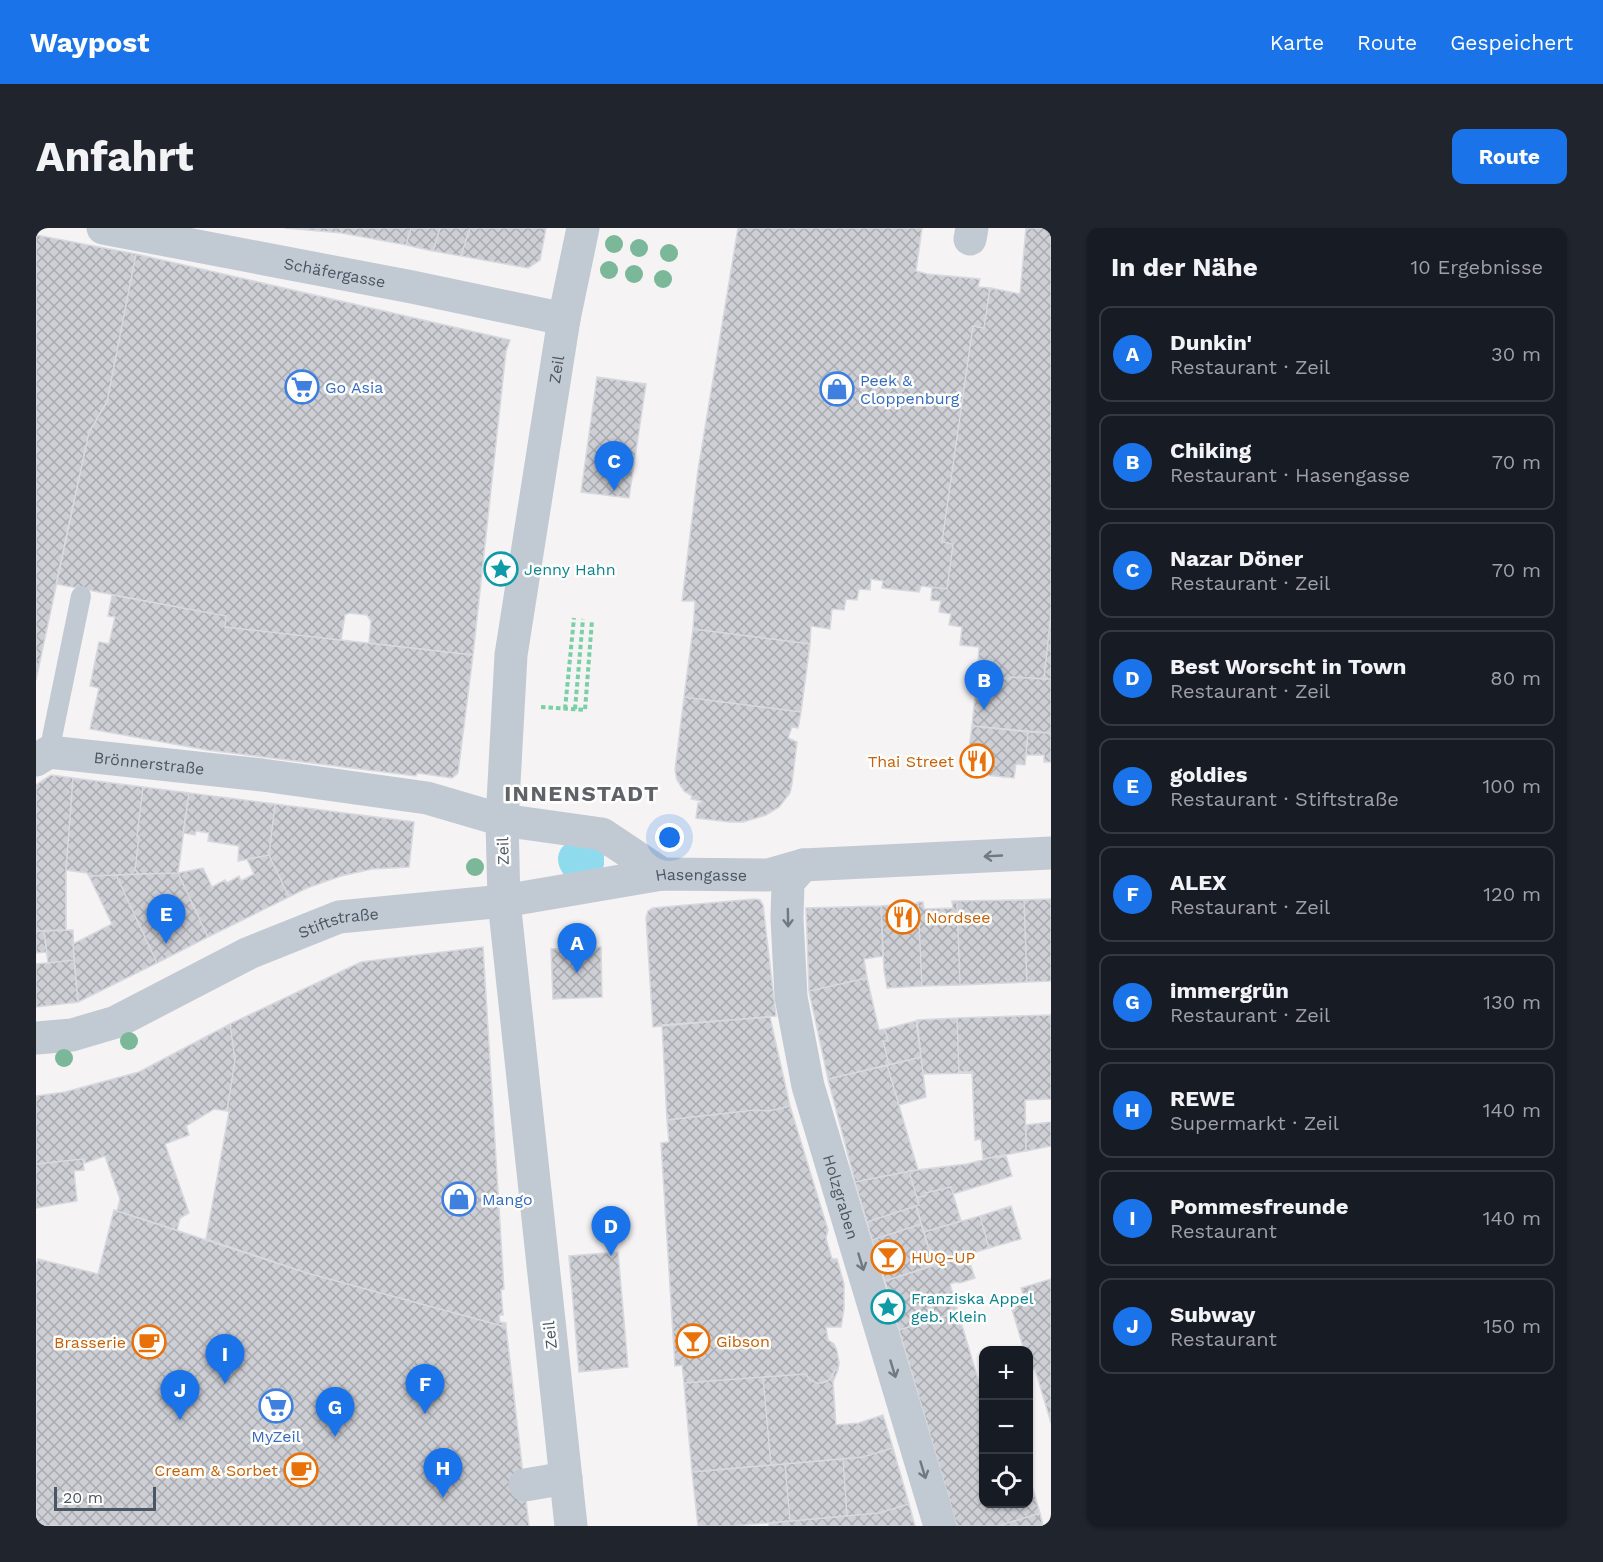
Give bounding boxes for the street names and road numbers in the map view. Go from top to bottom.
street label: Schäfergasse [282,253,387,291]
street label: Zeil [544,354,568,385]
street label: Brönnerstraße [93,747,205,778]
street label: Zeil [493,837,513,865]
street label: Hasengasse [654,864,747,885]
street label: Stiftstraße [295,904,380,942]
street label: Holzgraben [820,1152,863,1241]
street label: Zeil [539,1320,561,1350]

